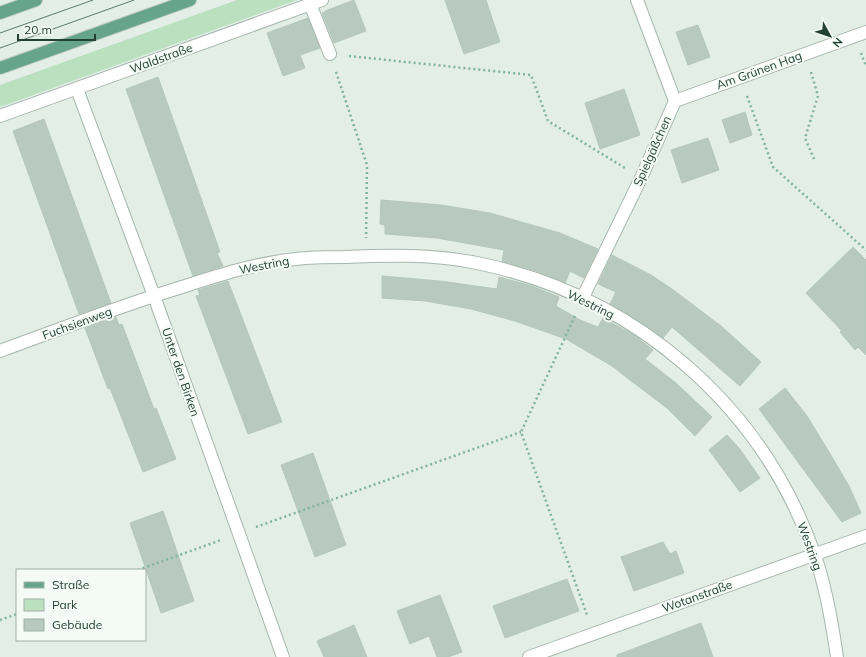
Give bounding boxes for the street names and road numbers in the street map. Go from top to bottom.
street label: Waldstraße [128,40,194,76]
street label: Am Grünen Hag [714,48,804,92]
street label: Spielgäßchen [630,113,674,189]
street label: Westring [238,253,290,277]
street label: Westring [565,286,617,322]
street label: Fuchsienweg [40,303,114,343]
street label: Unter den Birken [159,326,203,418]
street label: Westring [794,520,826,572]
street label: Wotanstraße [660,576,734,616]

